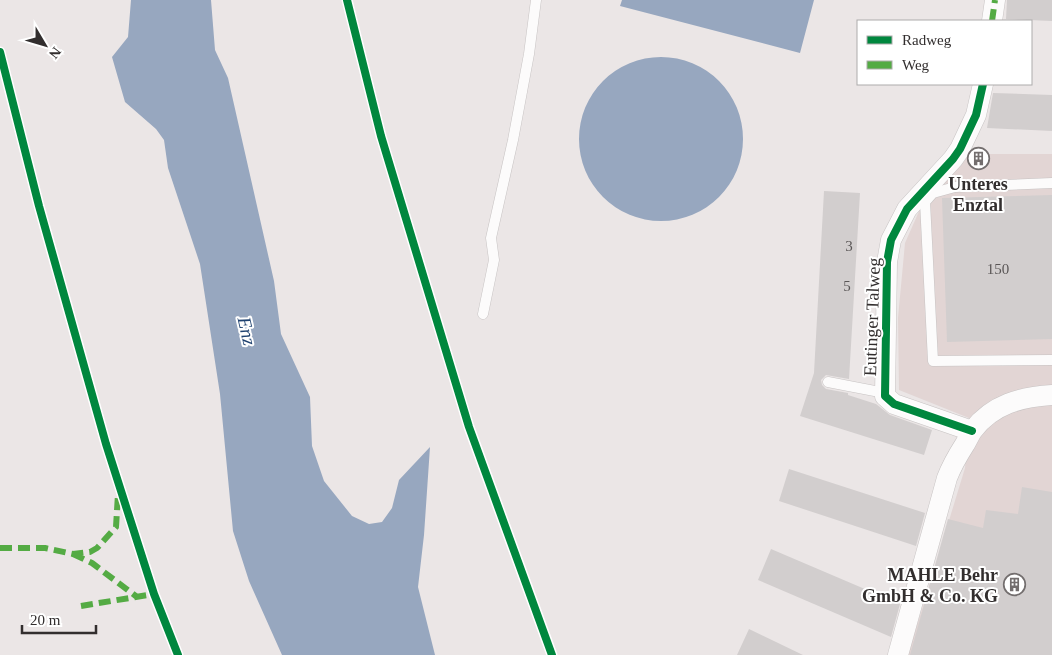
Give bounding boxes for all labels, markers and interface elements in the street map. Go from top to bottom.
north arrow [20,20,70,70]
legend [857,20,1032,85]
text: Radweg [902,32,952,48]
text: N [46,44,64,61]
text: Weg [902,57,930,73]
building icon: Unteres Enztal [966,147,990,171]
place label: Unteres Enztal [948,174,1008,215]
house number: 3 [845,238,853,254]
street label: Eutinger Talweg [860,257,884,377]
house number: 150 [987,261,1009,277]
house number: 5 [843,278,851,294]
water label: Enz [233,314,261,348]
place label: MAHLE Behr GmbH & Co. KG [862,565,998,606]
building icon: MAHLE Behr GmbH & Co. KG [1002,573,1026,597]
scale bar [22,602,96,634]
text: 20 m [30,612,61,628]

